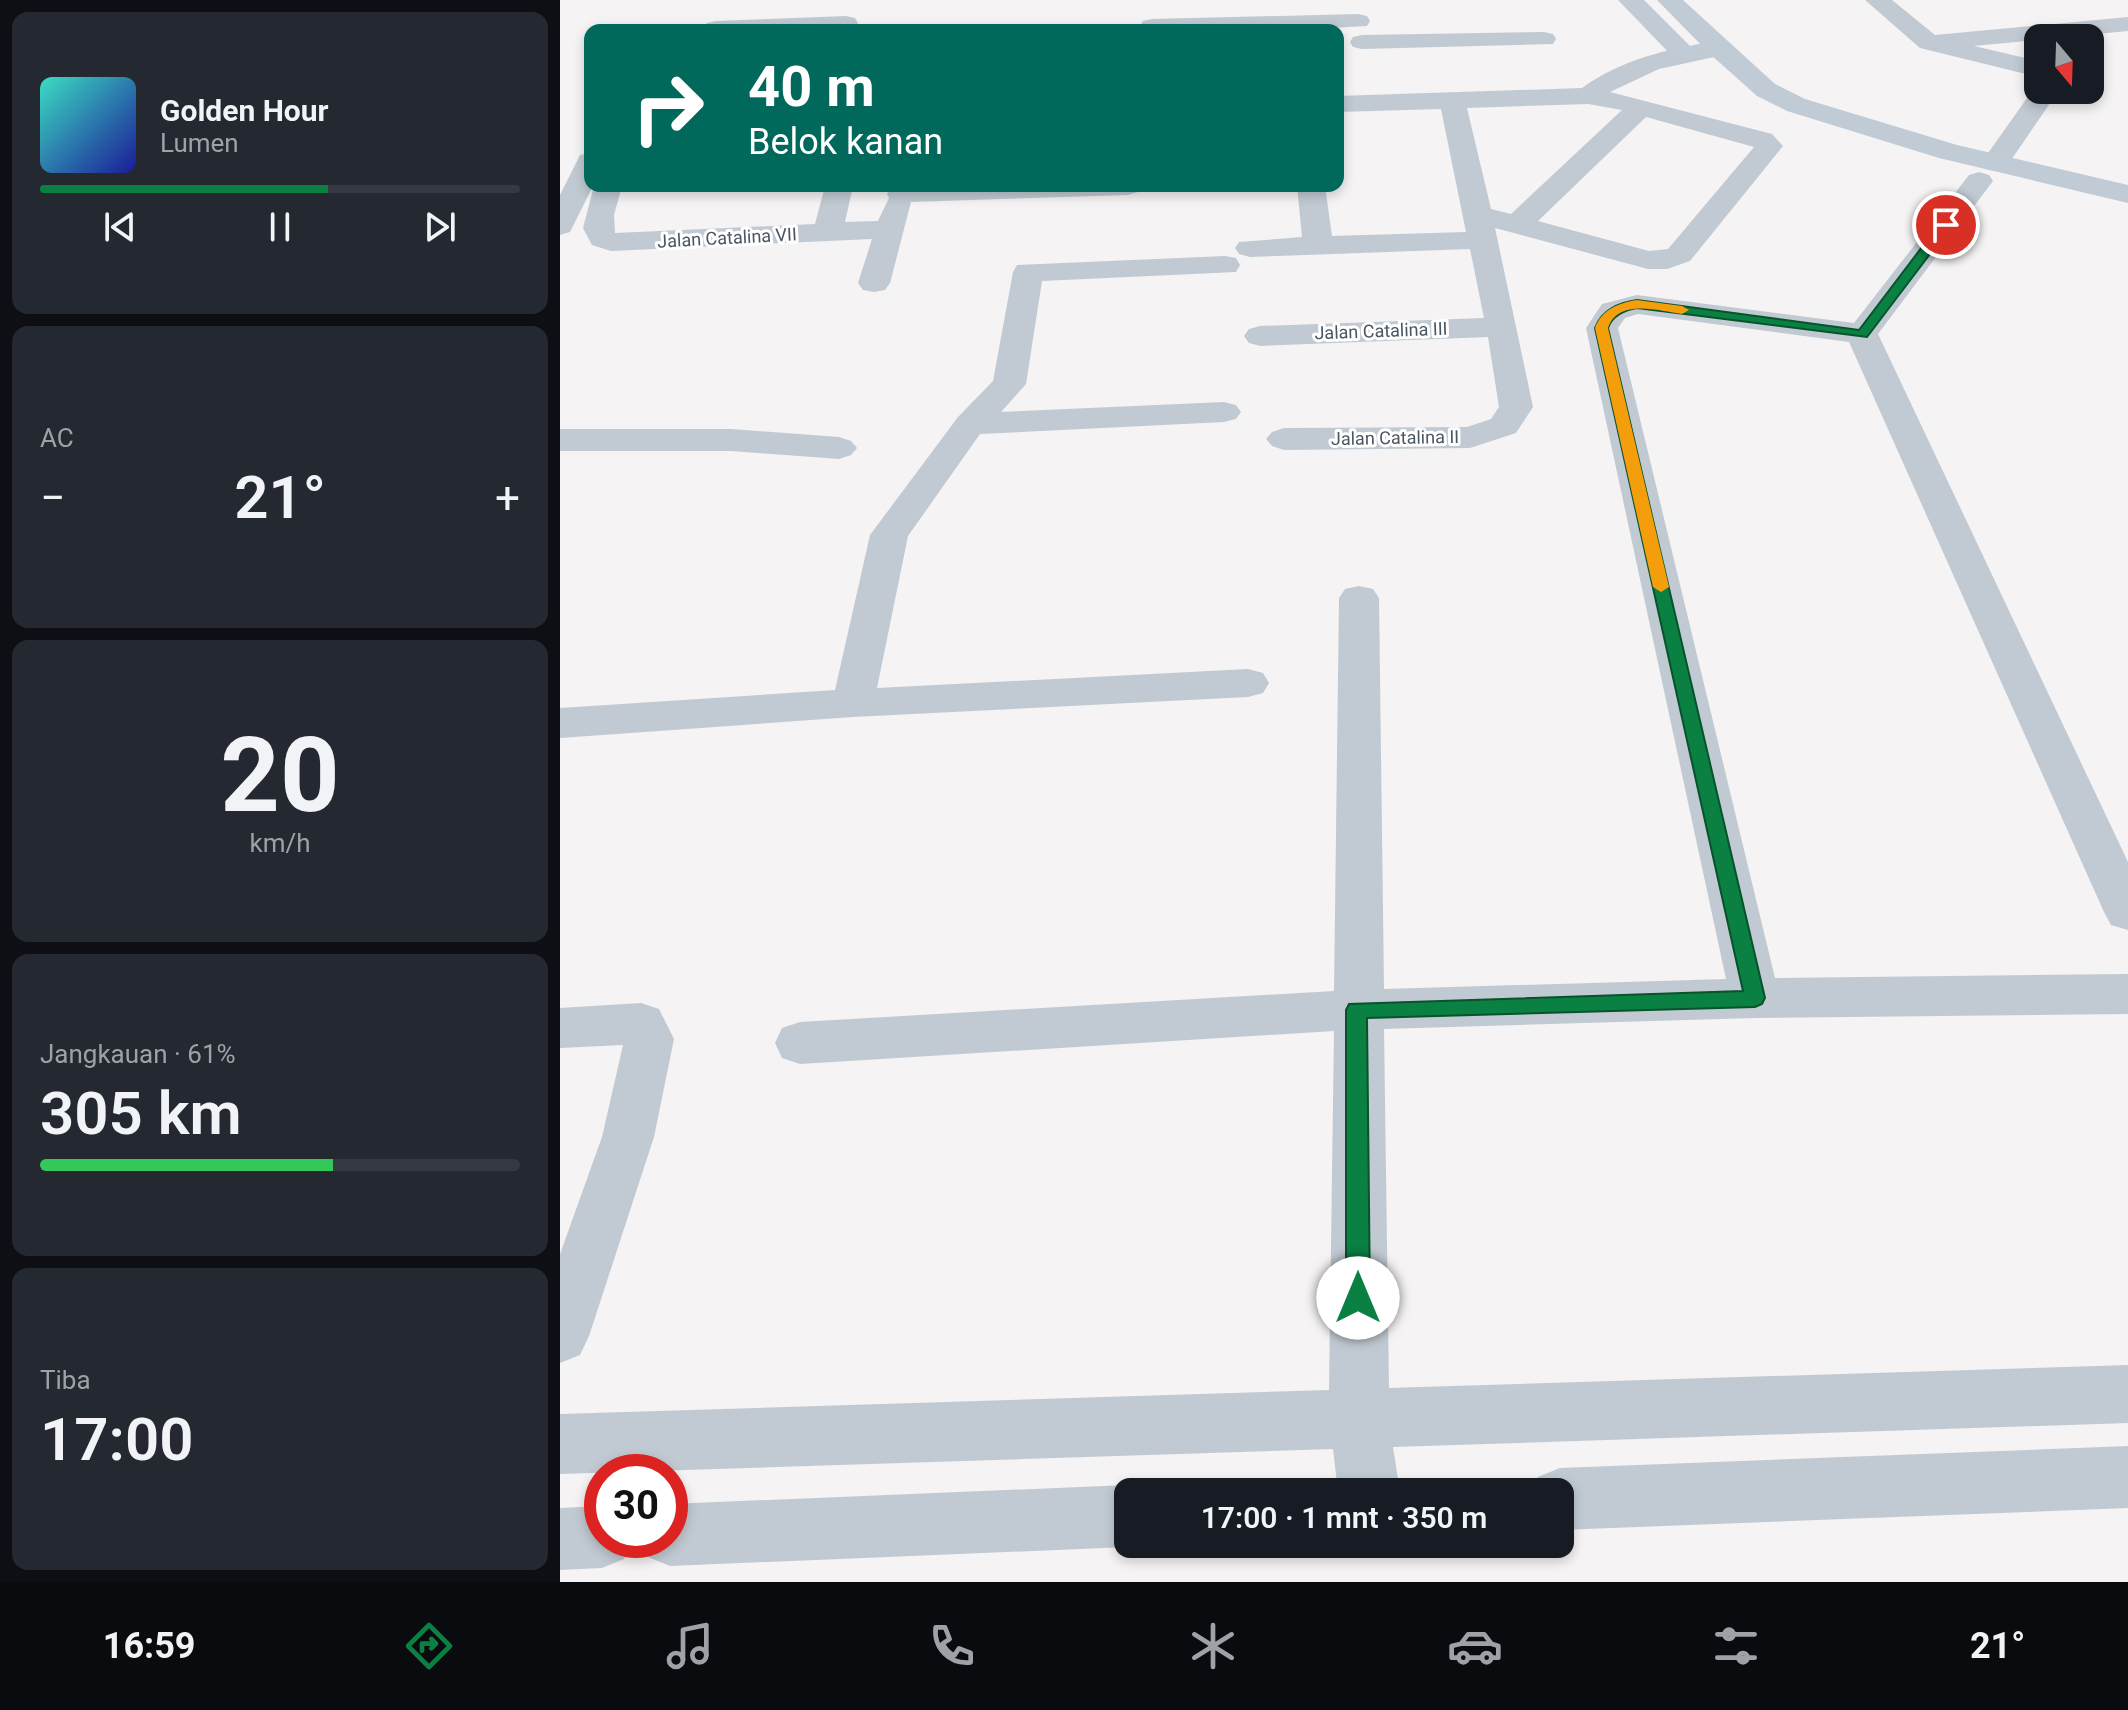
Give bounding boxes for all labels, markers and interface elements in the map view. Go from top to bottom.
north arrow [2024,24,2104,104]
map controls [2024,24,2104,104]
text: 40 m [748,54,875,120]
icon: right [616,56,720,160]
text: Golden Hour [160,93,329,128]
text: Belok kanan [748,121,943,163]
text: Lumen [160,128,239,158]
pin [1912,191,1980,259]
icon: arrive [1924,203,1968,247]
icon: previous [98,205,142,249]
icon: pause [258,205,302,249]
icon: next [418,205,462,249]
street label: Jalan Catalina VII [657,223,797,252]
street label: Jalan Catalina III [1314,318,1448,343]
text: AC [40,423,74,453]
street label: Jalan Catalina II [1331,426,1459,449]
text: 21° [234,462,326,533]
text: − [40,472,65,524]
text: + [495,472,520,524]
text: 20 [220,715,340,836]
text: km/h [249,828,311,858]
text: Jangkauan · 61% [40,1039,236,1069]
text: 305 km [40,1078,242,1149]
position arrow [1316,1256,1400,1340]
text: Tiba [40,1365,91,1395]
text: 17:00 [40,1404,193,1475]
speed limit sign: 30 [584,1454,688,1558]
text: 17:00 · 1 mnt · 350 m [1201,1500,1487,1535]
icon: directions [401,1618,457,1674]
icon: music [662,1618,718,1674]
icon: phone [924,1618,980,1674]
icon: climate [1185,1618,1241,1674]
icon: car [1447,1618,1503,1674]
icon: filters [1708,1618,1764,1674]
text: 16:59 [103,1625,196,1667]
text: 21° [1970,1625,2025,1667]

